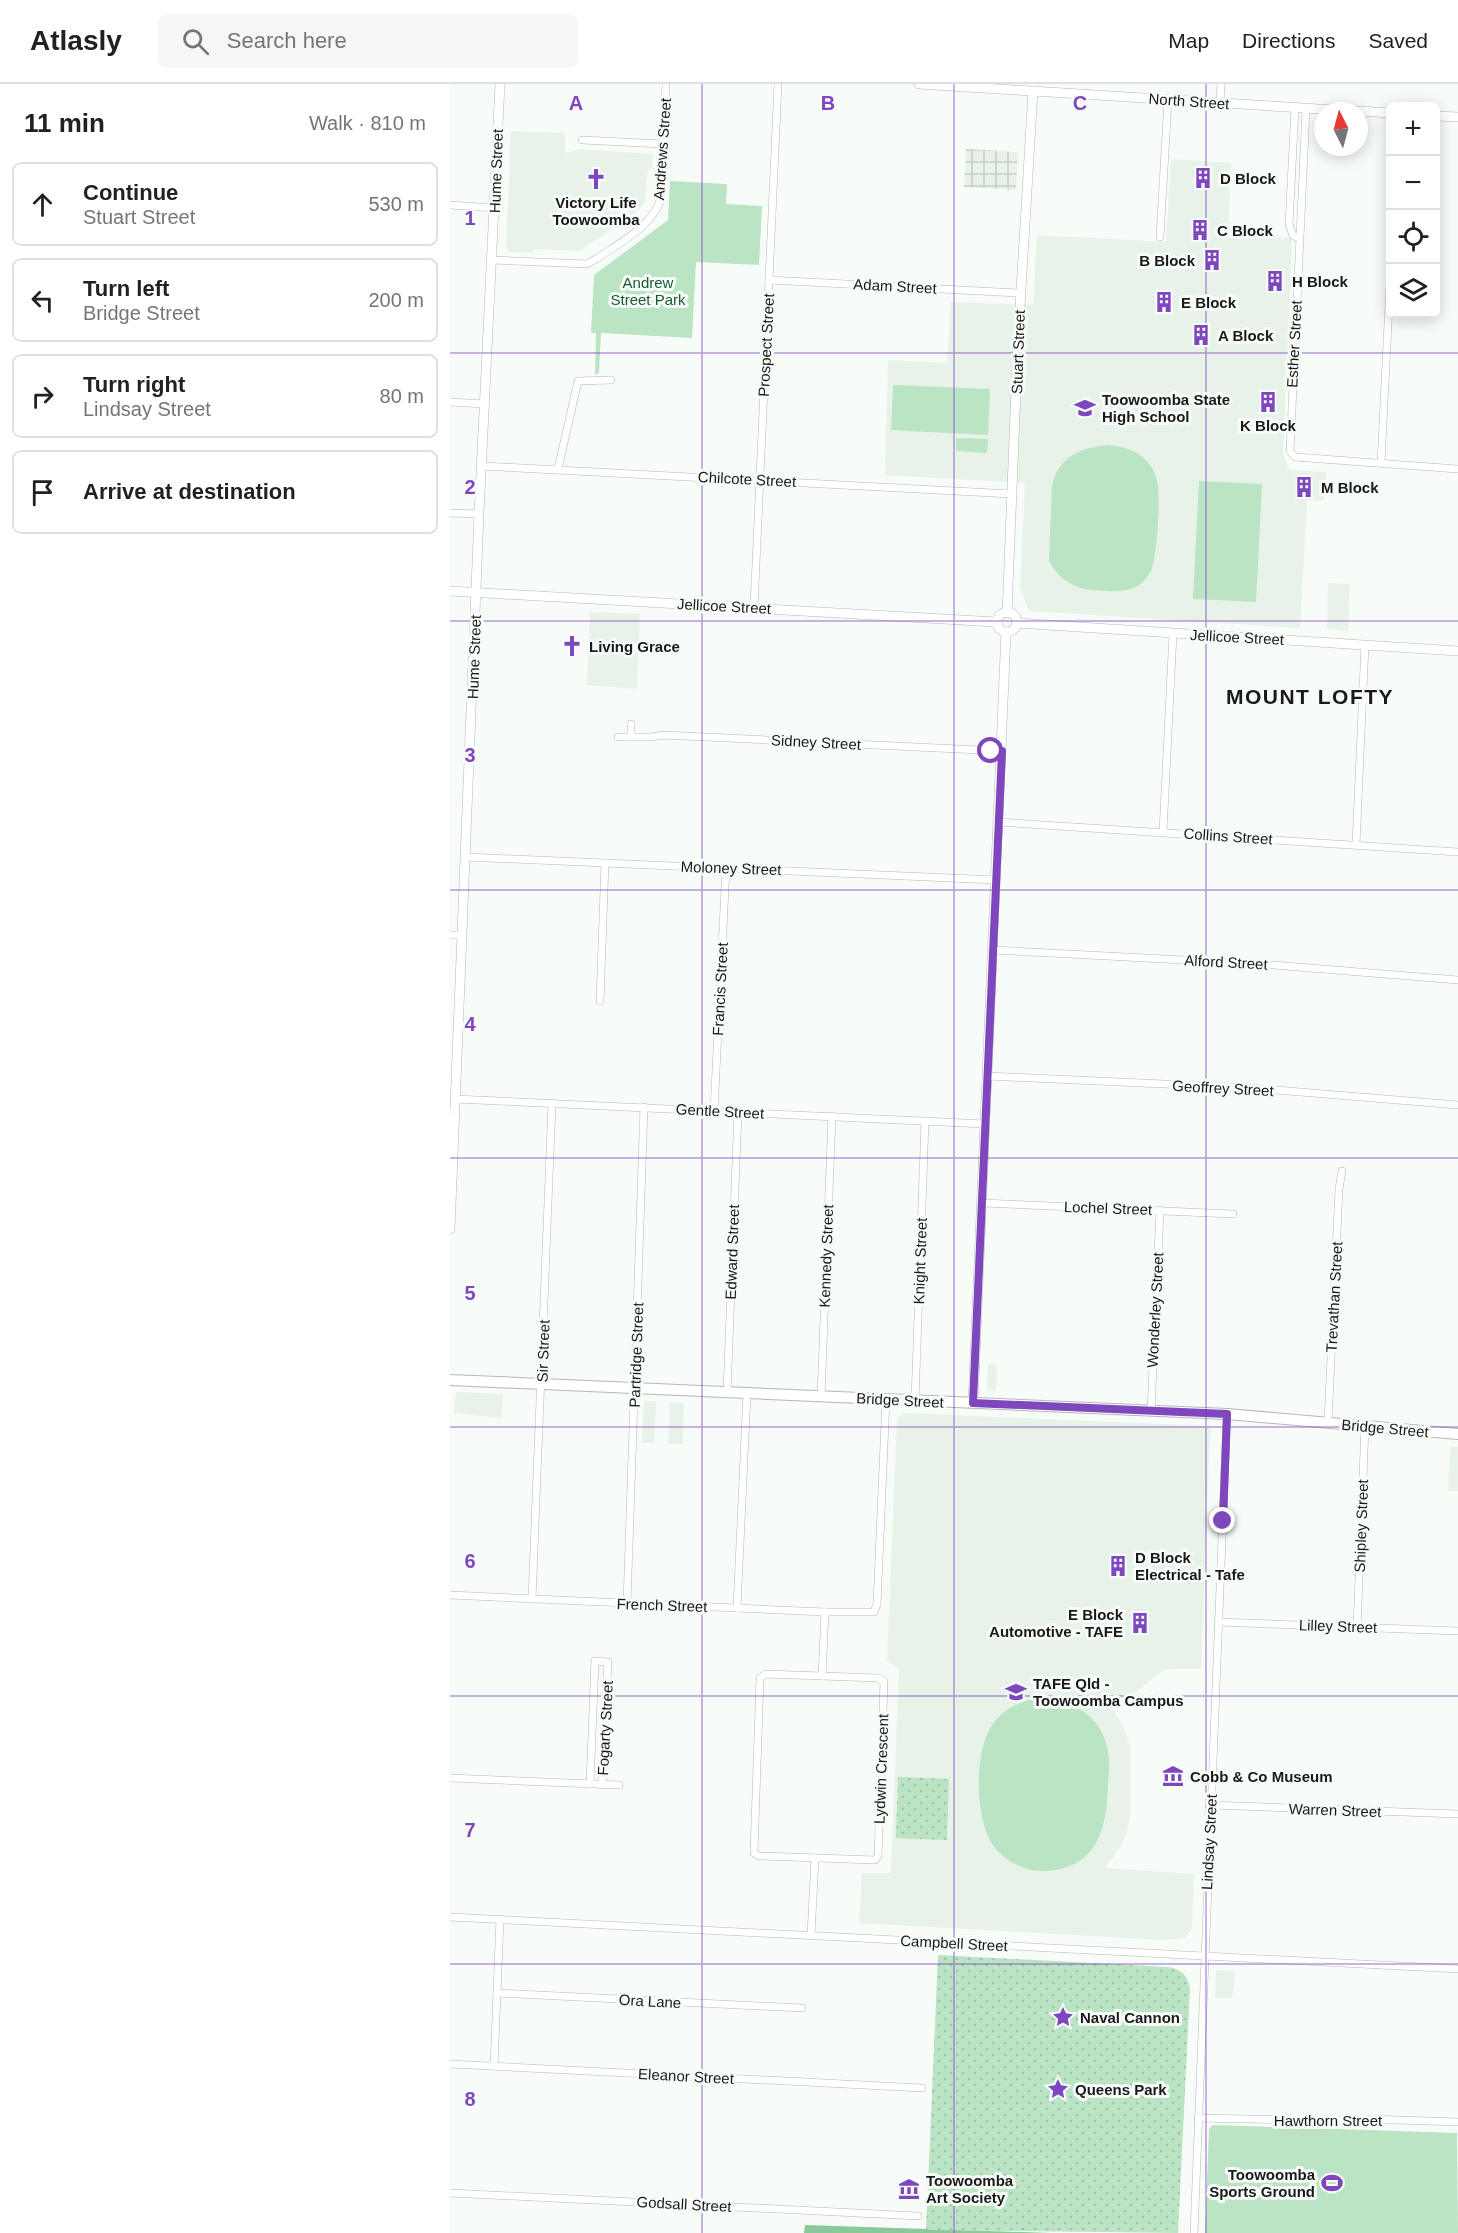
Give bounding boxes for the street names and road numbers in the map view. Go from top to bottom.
street label: North Street [1148,90,1231,112]
street label: Andrews Street [650,96,674,201]
street label: Hume Street [486,128,506,213]
street label: Adam Street [853,275,938,297]
street label: Prospect Street [755,292,777,397]
street label: Esther Street [1283,299,1305,388]
street label: Stuart Street [1008,309,1028,394]
street label: Chilcote Street [697,468,797,490]
street label: Jellicoe Street [677,595,772,617]
street label: Hume Street [464,614,484,699]
street label: Jellicoe Street [1190,626,1285,648]
street label: Sidney Street [771,731,862,753]
street label: Collins Street [1183,824,1274,848]
street label: Moloney Street [680,858,783,878]
street label: Francis Street [709,941,731,1036]
street label: Alford Street [1184,951,1269,973]
street label: Geoffrey Street [1172,1077,1275,1099]
street label: Gentle Street [675,1100,765,1122]
street label: Lochel Street [1064,1198,1153,1218]
street label: Edward Street [722,1203,742,1300]
street label: Kennedy Street [816,1203,836,1308]
street label: Knight Street [910,1217,930,1305]
street label: Trevathan Street [1323,1240,1345,1353]
street label: Wonderley Street [1143,1251,1167,1368]
street label: Partridge Street [626,1301,646,1408]
street label: Sir Street [533,1319,553,1383]
street label: Bridge Street [856,1389,945,1411]
street label: Bridge Street [1341,1416,1430,1440]
street label: Shipley Street [1351,1478,1371,1573]
street label: French Street [616,1595,709,1615]
street label: Lilley Street [1299,1616,1378,1636]
street label: Fogarty Street [594,1679,616,1776]
street label: Lydwin Crescent [871,1713,891,1824]
street label: Lindsay Street [1198,1793,1220,1890]
street label: Warren Street [1288,1800,1382,1820]
street label: Campbell Street [900,1932,1009,1954]
street label: Ora Lane [618,1991,682,2011]
street label: Eleanor Street [638,2065,735,2087]
street label: Hawthorn Street [1274,2112,1383,2129]
street label: Godsall Street [636,2193,733,2215]

